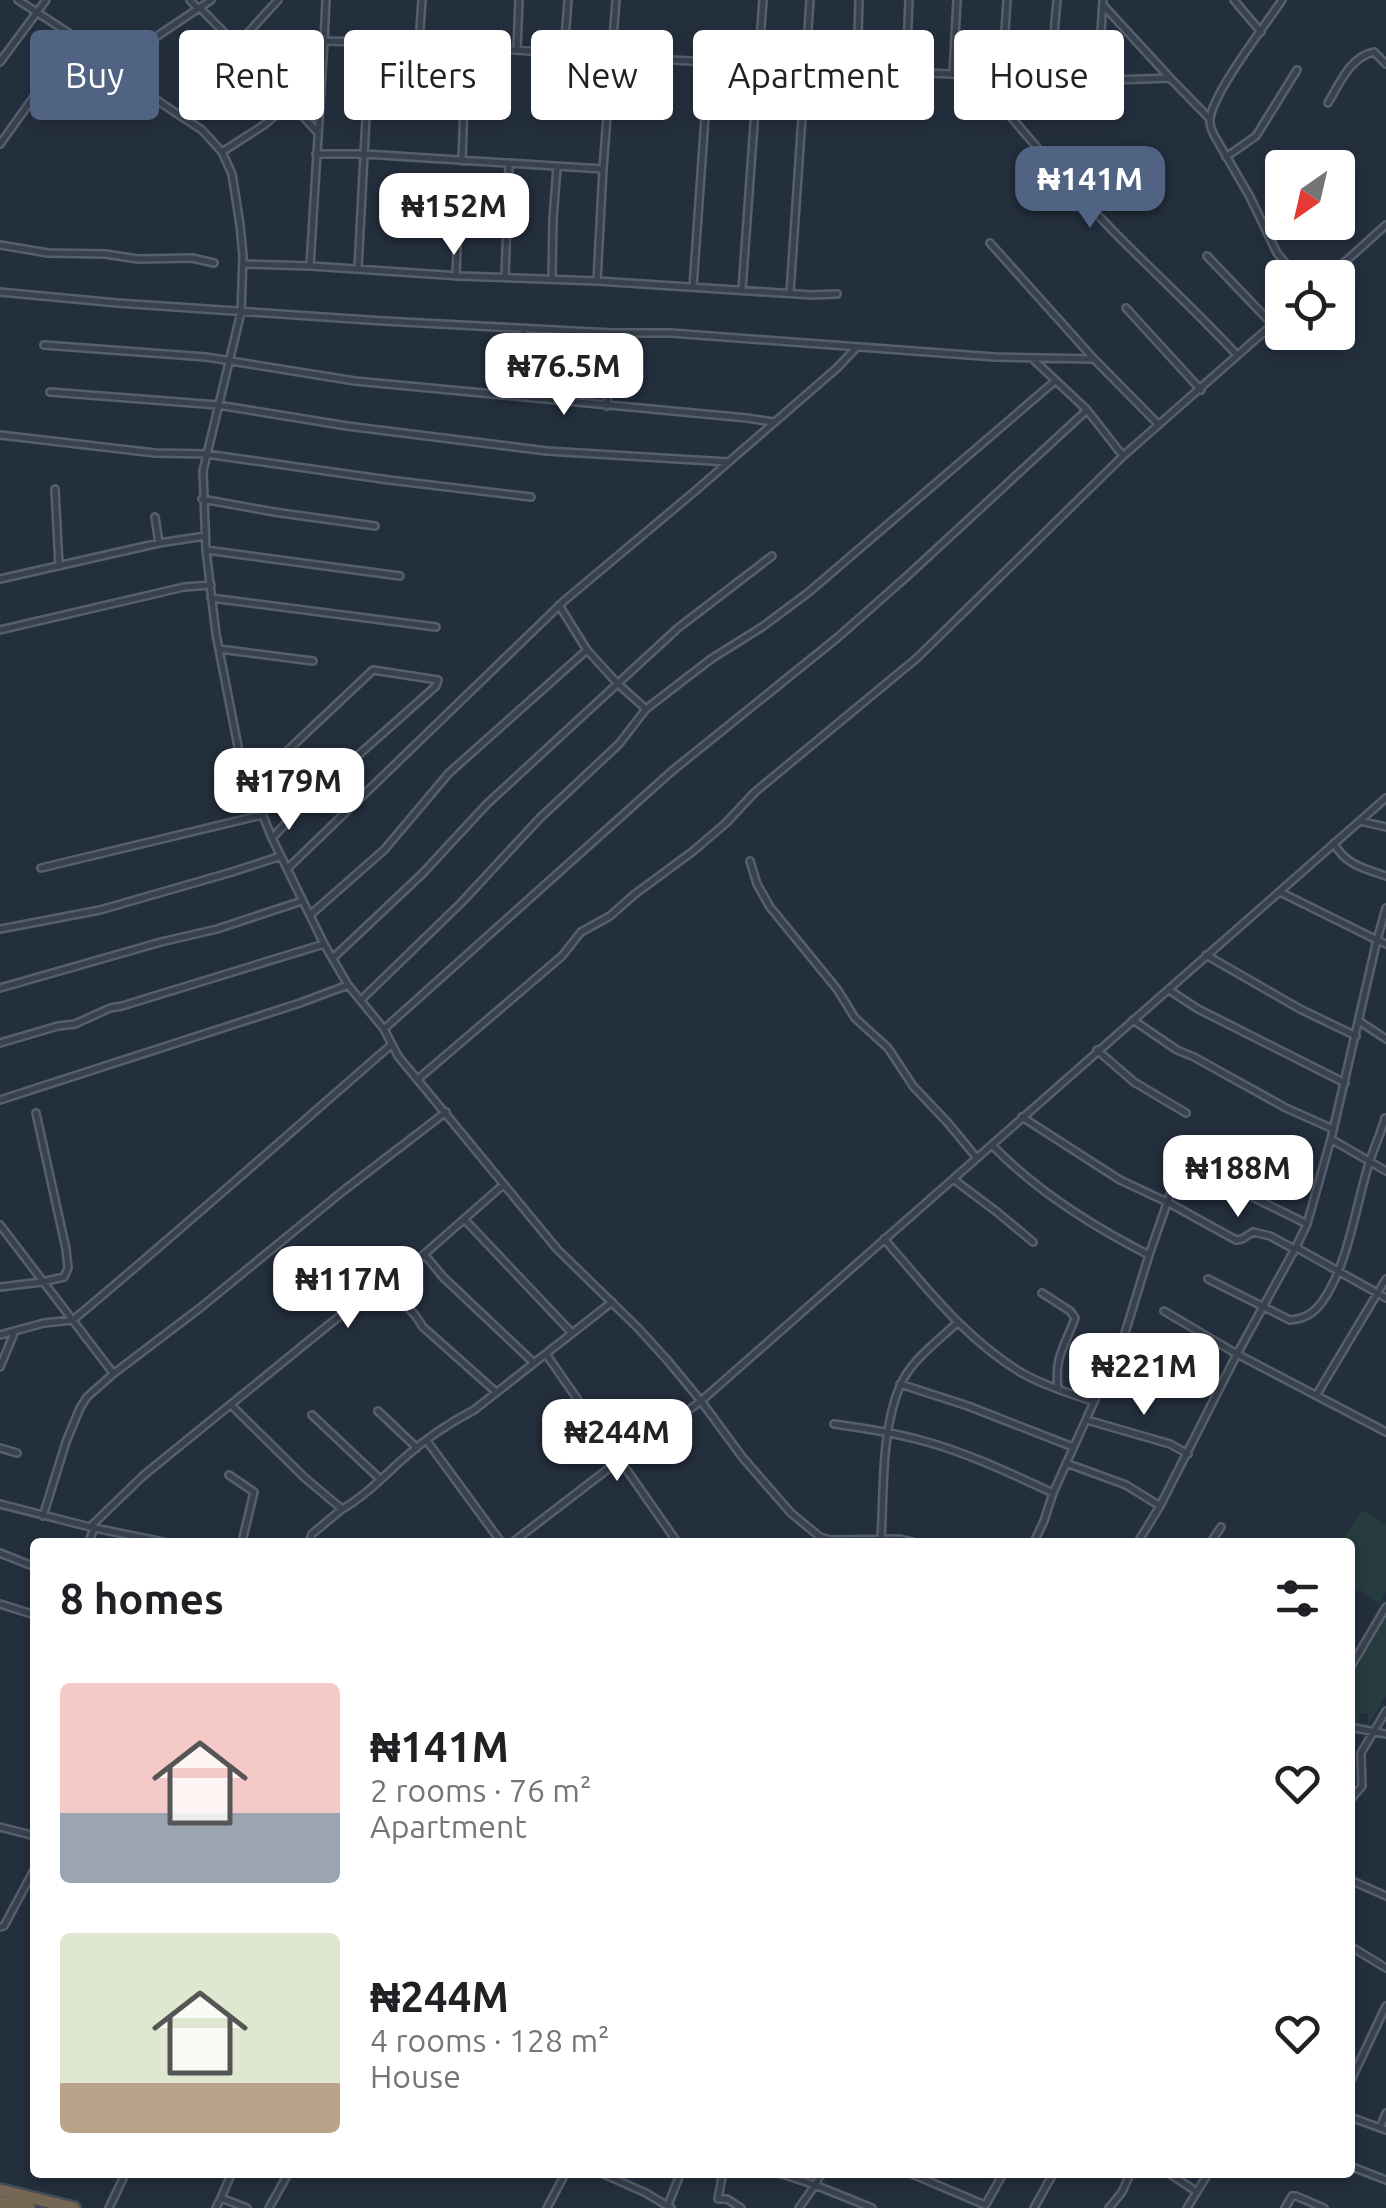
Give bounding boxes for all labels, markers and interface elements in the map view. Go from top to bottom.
chip: Buy [30,30,159,120]
chip: Rent [179,30,324,120]
chip: Filters [344,30,511,120]
chip: New [531,30,673,120]
chip: Apartment [693,30,934,120]
chip: House [954,30,1124,120]
pin: ₦141M [1020,146,1160,231]
north arrow [1265,150,1355,240]
map controls [1265,150,1355,350]
text: ₦141M [1037,160,1143,196]
pin: ₦152M [384,173,524,258]
text: ₦152M [401,187,507,223]
button: locate [1265,260,1355,350]
pin: ₦76.5M [483,333,645,418]
text: ₦76.5M [507,347,621,383]
pin: ₦179M [219,748,359,833]
text: ₦179M [236,762,342,798]
pin: ₦188M [1168,1135,1308,1220]
text: ₦188M [1185,1149,1291,1185]
pin: ₦117M [278,1246,418,1331]
text: ₦117M [295,1260,401,1296]
pin: ₦221M [1074,1333,1214,1418]
text: ₦221M [1091,1347,1197,1383]
pin: ₦244M [547,1399,687,1484]
text: ₦244M [564,1413,670,1449]
icon: filters [1270,1571,1325,1626]
text: 8 homes [60,1575,224,1622]
icon: home [140,1723,260,1843]
text: ₦141M [370,1723,509,1770]
icon: heart [1270,1756,1325,1811]
text: 2 rooms · 76 m² [370,1772,591,1808]
text: Apartment [370,1808,527,1844]
icon: home [140,1973,260,2093]
text: ₦244M [370,1973,509,2020]
icon: heart [1270,2006,1325,2061]
text: 4 rooms · 128 m² [370,2022,610,2058]
text: House [370,2058,461,2094]

